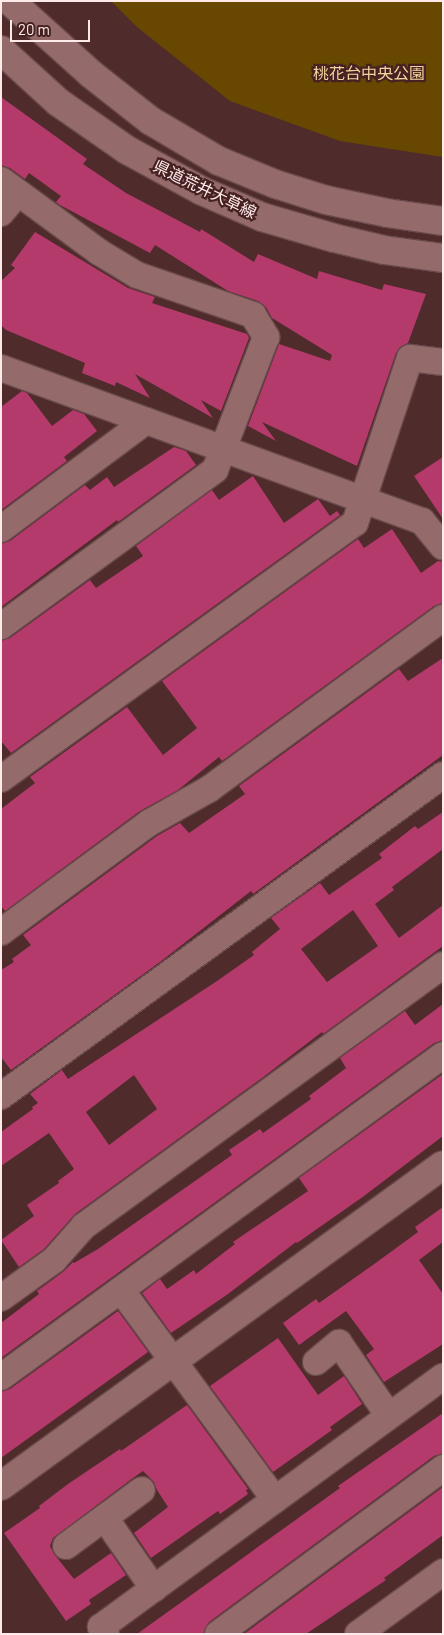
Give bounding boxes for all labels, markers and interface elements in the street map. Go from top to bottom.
scale bar [12,10,92,42]
text: 20 m [18,20,50,38]
park label: 桃花台中央公園 [313,63,425,83]
street label: 県道荒井大草線 [150,156,260,222]

